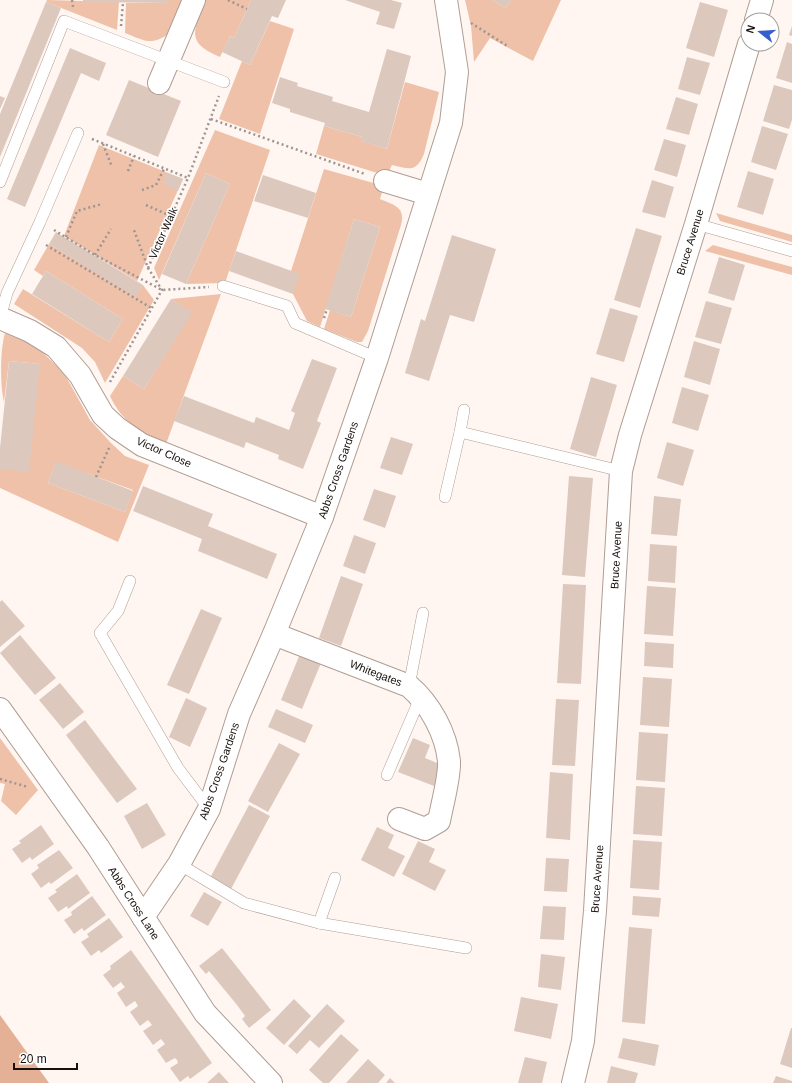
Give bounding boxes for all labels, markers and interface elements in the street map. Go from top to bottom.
north arrow [740,12,780,52]
text: N [744,23,757,35]
street label: Victor Walk [146,205,180,261]
street label: Bruce Avenue [674,208,706,276]
street label: Abbs Cross Gardens [316,419,360,520]
street label: Victor Close [135,434,193,470]
street label: Bruce Avenue [608,521,624,589]
street label: Whitegates [348,658,404,689]
street label: Abbs Cross Gardens [197,720,241,821]
street label: Bruce Avenue [589,845,605,913]
street label: Abbs Cross Lane [106,864,162,942]
scale bar [14,1045,77,1071]
text: 20 m [20,1052,47,1066]

